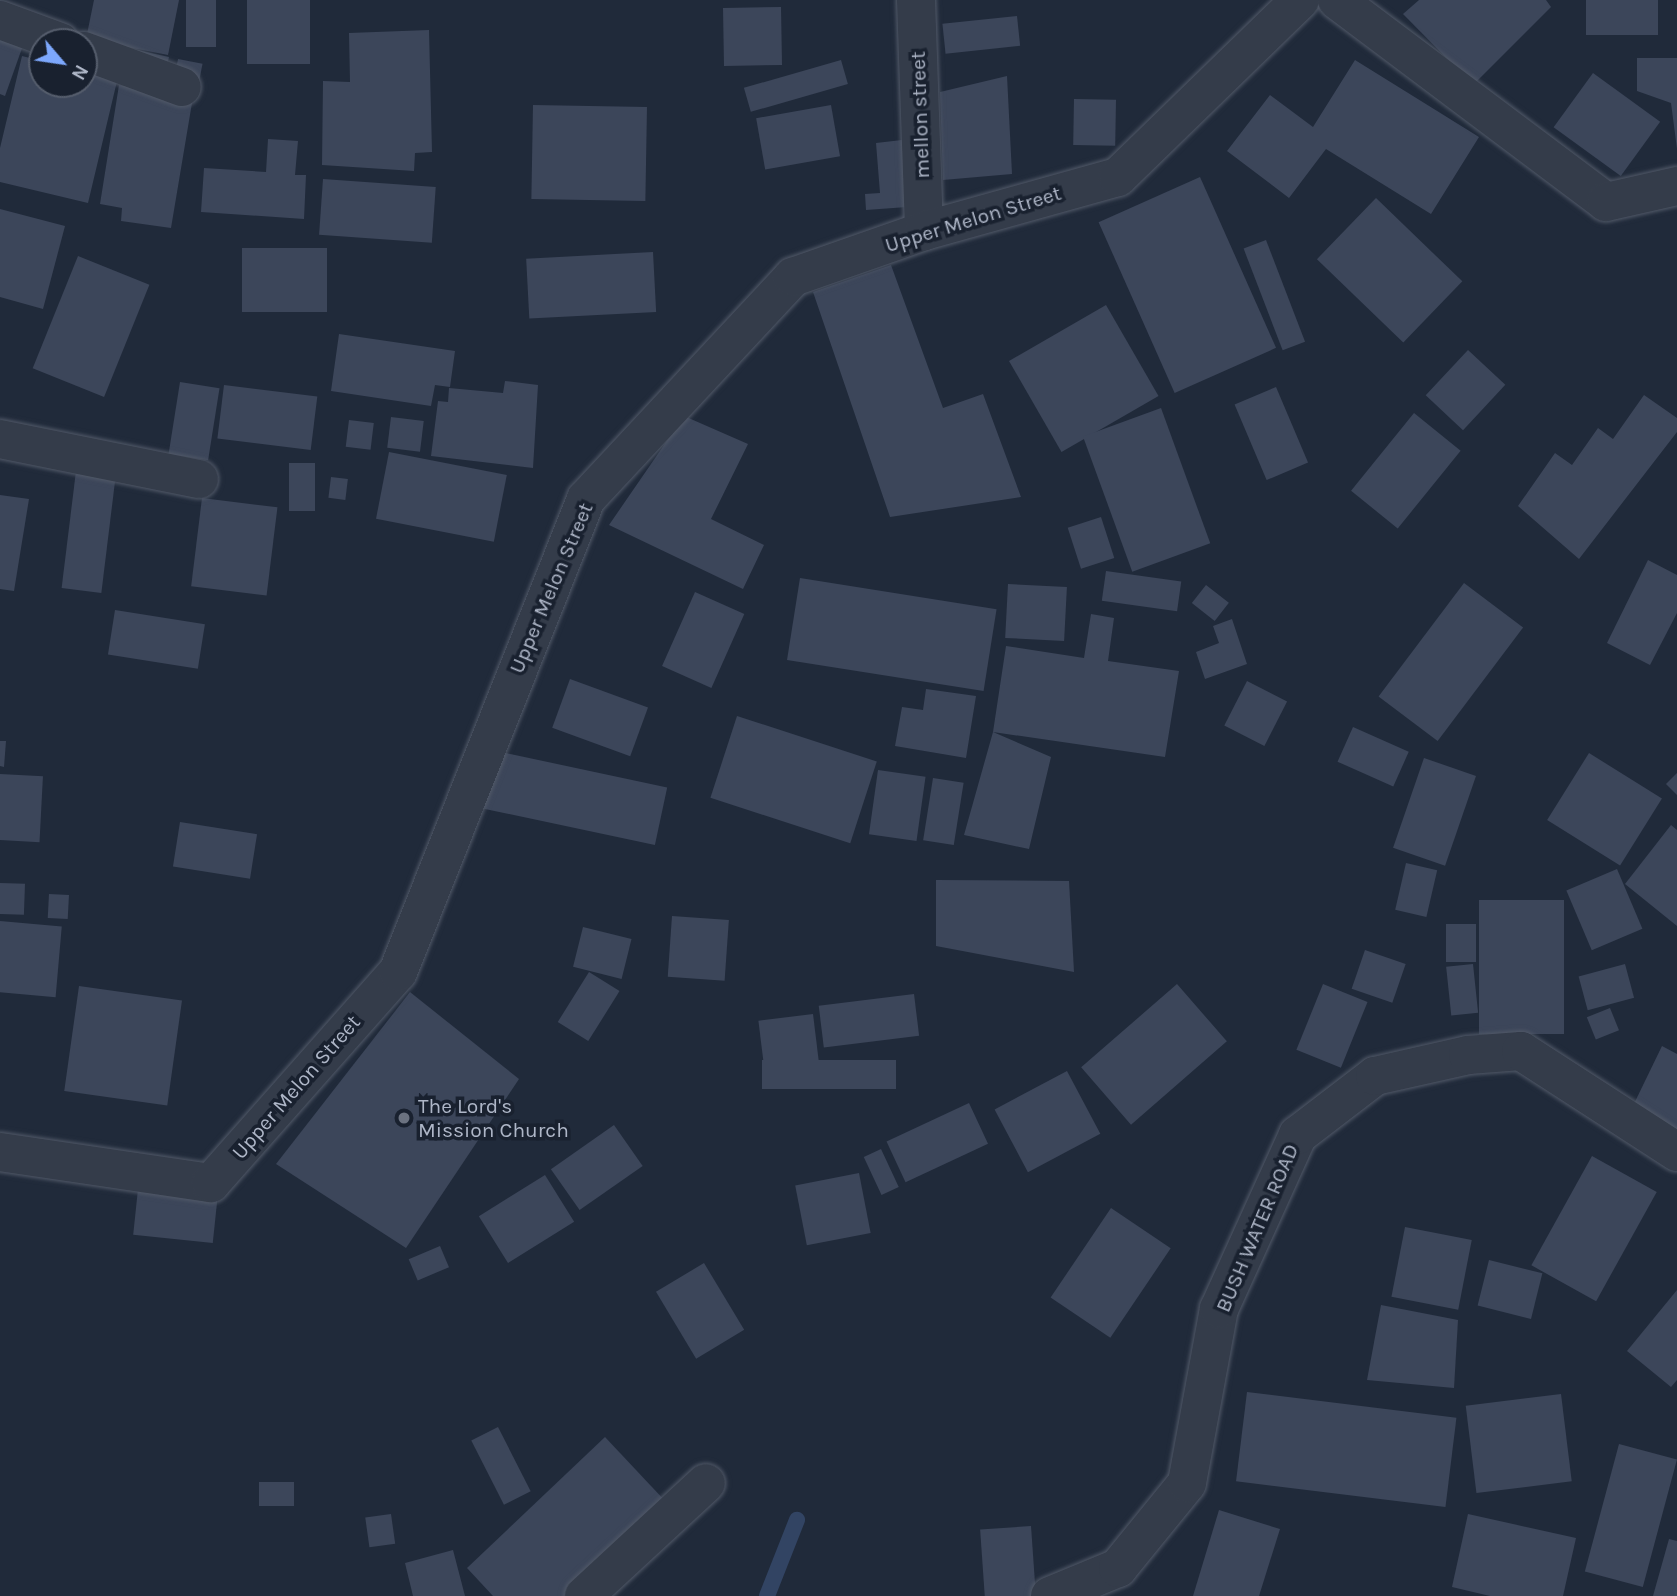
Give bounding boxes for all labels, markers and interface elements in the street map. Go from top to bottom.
north arrow [28,28,98,98]
street label: mellon street [905,51,935,179]
text: N [67,61,93,84]
street label: Upper Melon Street [882,180,1064,258]
street label: Upper Melon Street [504,499,598,677]
street label: Upper Melon Street [227,1010,365,1164]
place label: The Lord's Mission Church [418,1093,569,1143]
marker: The Lord's Mission Church [396,1110,412,1126]
street label: BUSH WATER ROAD [1210,1140,1304,1316]

